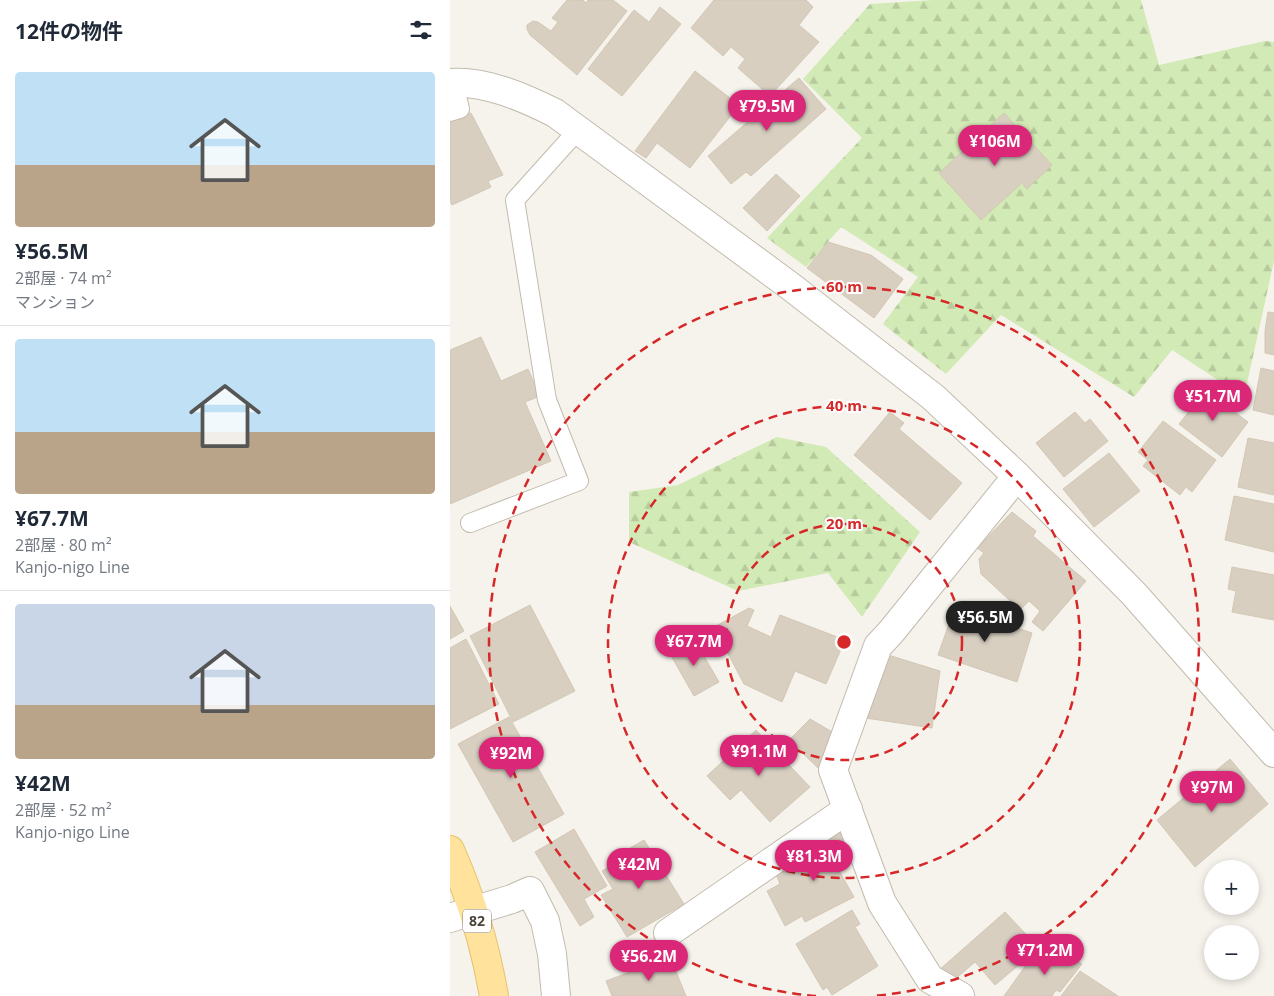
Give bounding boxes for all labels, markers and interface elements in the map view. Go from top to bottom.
icon: filters [407,16,435,44]
text: 12件の物件 [15,17,123,45]
pin: ¥79.5M [726,90,808,132]
text: ¥79.5M [739,95,795,117]
icon: home [180,105,270,195]
pin: ¥106M [960,124,1030,167]
text: ¥106M [969,130,1021,152]
text: ¥56.5M [15,237,89,265]
text: 2部屋 · 74 m² [15,267,112,289]
text: 60 m [826,276,862,296]
text: マンション [15,291,95,313]
icon: home [180,371,270,461]
pin: ¥51.7M [1172,380,1254,422]
text: ¥51.7M [1185,385,1241,407]
text: 40 m [826,395,862,415]
text: ¥67.7M [15,504,89,532]
text: 20 m [826,513,862,533]
text: 2部屋 · 80 m² [15,534,112,556]
text: Kanjo-nigo Line [15,556,130,578]
pin: ¥56.5M [944,600,1026,643]
text: ¥56.5M [957,606,1013,628]
pin: ¥67.7M [653,624,735,667]
text: ¥67.7M [666,630,722,652]
centre of rings [835,633,853,651]
icon: home [180,636,270,726]
pin: ¥91.1M [718,734,800,777]
pin: ¥92M [481,736,541,779]
text: ¥91.1M [731,740,787,762]
text: ¥92M [490,742,532,764]
text: ¥42M [15,769,71,797]
pin: ¥97M [1182,770,1242,813]
text: ¥97M [1191,776,1233,798]
text: 2部屋 · 52 m² [15,799,112,821]
text: Kanjo-nigo Line [15,821,130,843]
pin: ¥81.3M [773,840,855,882]
text: ¥81.3M [786,845,842,867]
pin: ¥42M [609,848,669,890]
text: ¥42M [618,853,660,875]
map controls [1204,860,1259,980]
button: + [1204,860,1259,915]
road number: 82 [463,909,491,932]
button: − [1204,925,1259,980]
pin: ¥71.2M [1004,934,1086,976]
text: ¥71.2M [1017,939,1073,961]
pin: ¥56.2M [608,940,690,982]
text: ¥56.2M [621,945,677,967]

